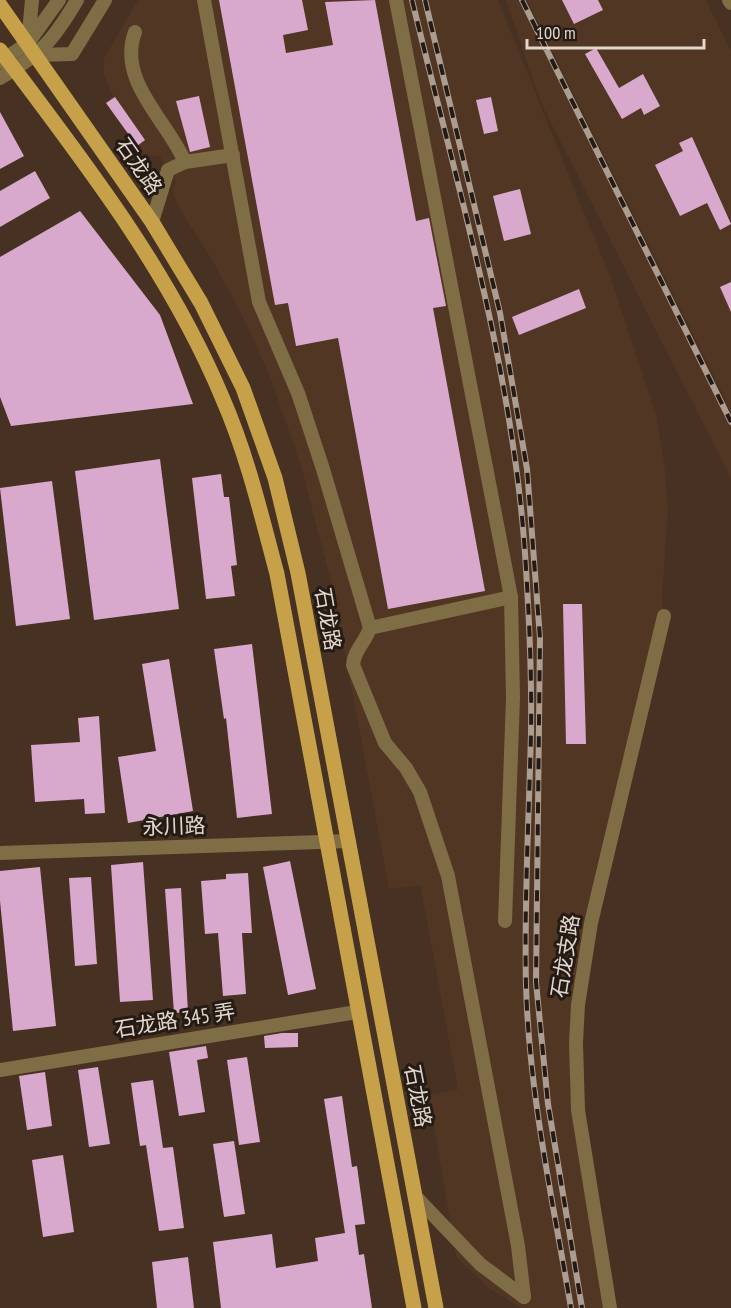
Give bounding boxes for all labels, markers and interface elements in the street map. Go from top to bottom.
scale bar [527,12,704,50]
text: 100 m [536,21,576,44]
street label: 石龙路 [110,132,168,200]
street label: 石龙路 [309,586,347,652]
street label: 永川路 [142,811,206,841]
street label: 石龙支路 [545,912,585,1000]
street label: 石龙路 345 弄 [113,997,237,1043]
street label: 石龙路 [399,1063,437,1129]

